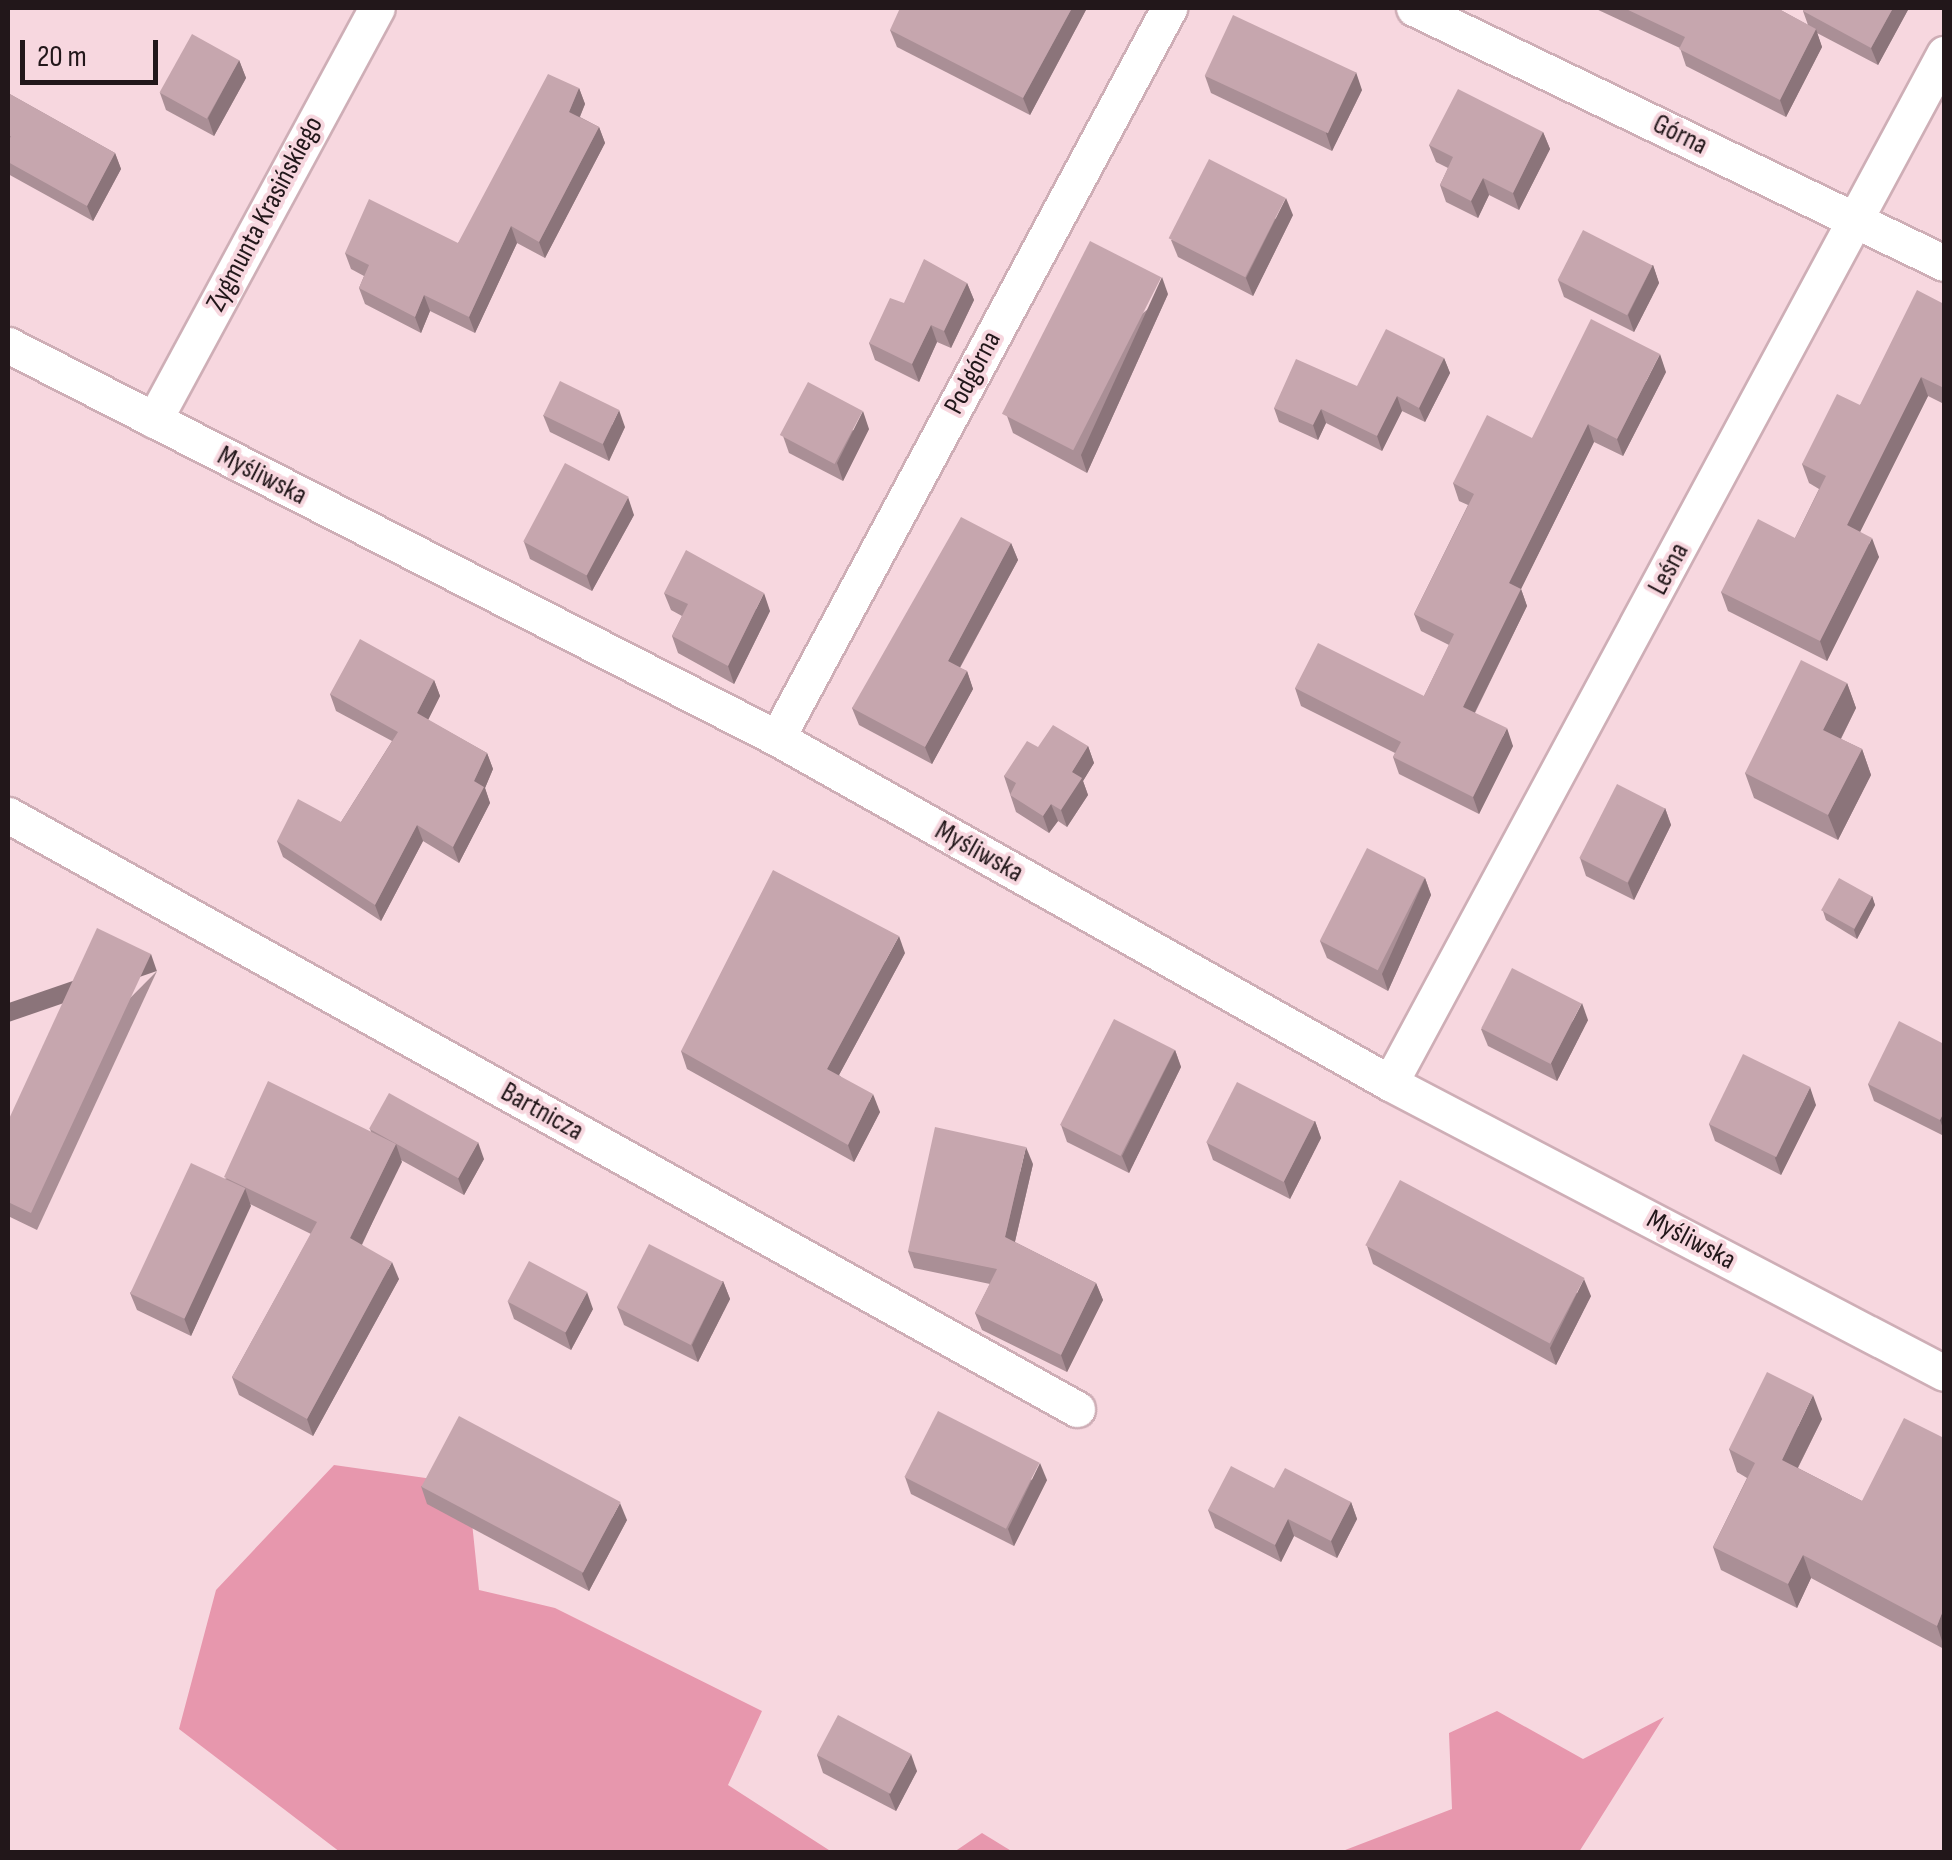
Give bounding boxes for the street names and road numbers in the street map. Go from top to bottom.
street label: Górna [1647,108,1713,162]
street label: Zygmunta Krasińskiego [199,111,331,317]
street label: Podgórna [937,326,1009,420]
street label: Myśliwska [212,439,312,513]
street label: Leśna [1641,537,1697,601]
street label: Myśliwska [929,814,1029,890]
street label: Bartnicza [495,1076,589,1148]
street label: Myśliwska [1641,1203,1741,1277]

